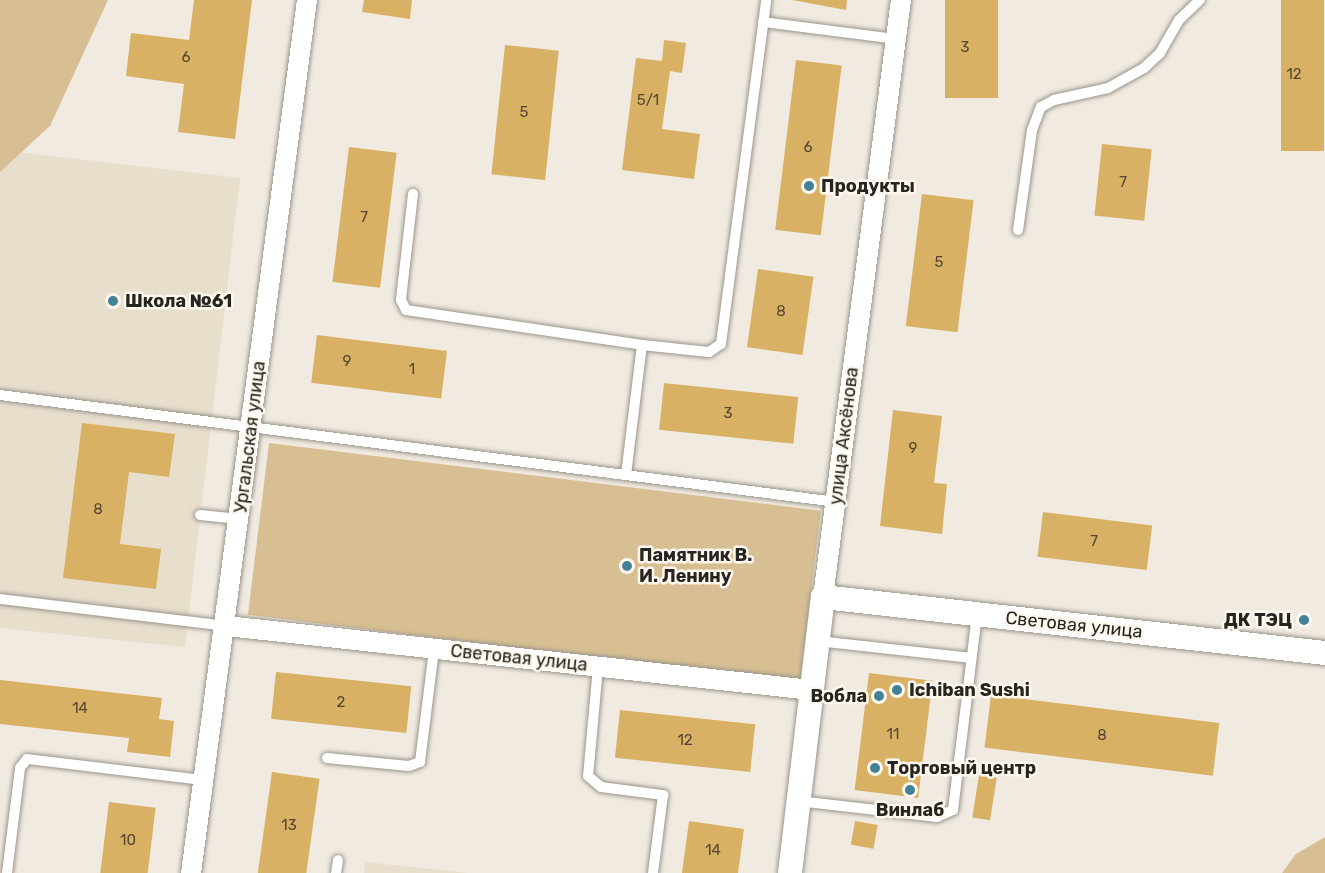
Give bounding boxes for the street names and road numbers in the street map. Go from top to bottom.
street label: Ургальская улица [230,360,270,514]
street label: улица Аксёнова [825,366,863,506]
street label: Световая улица [1004,607,1144,643]
street label: Световая улица [449,640,589,676]

